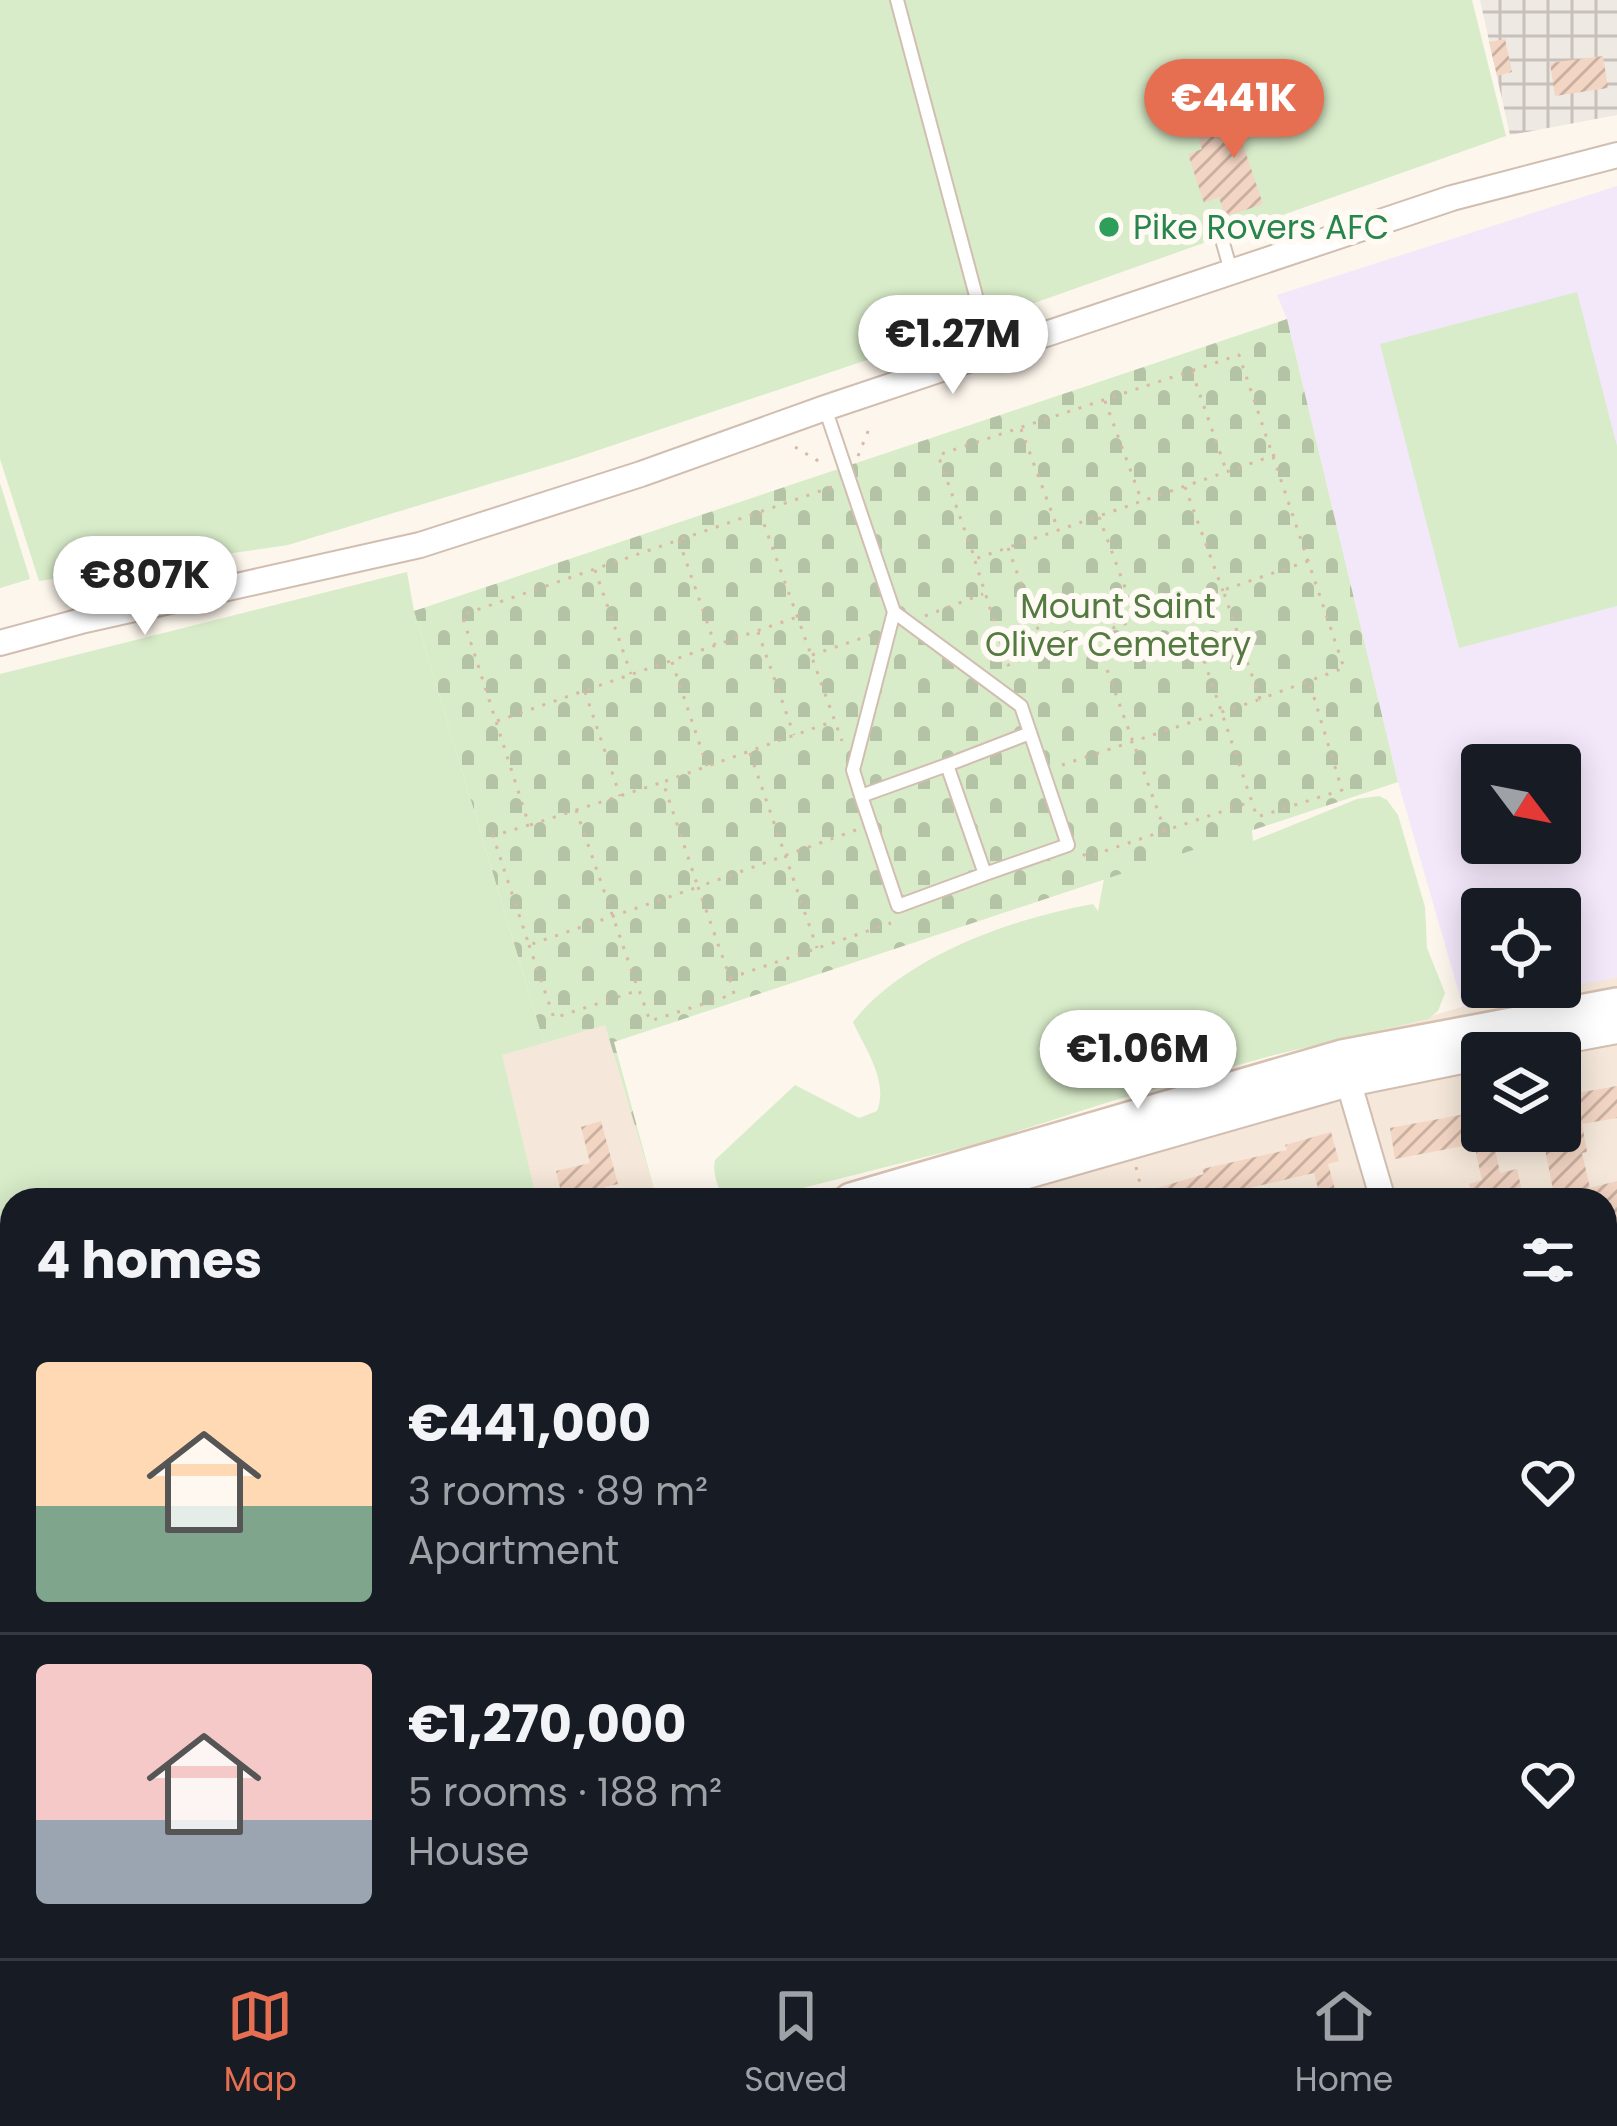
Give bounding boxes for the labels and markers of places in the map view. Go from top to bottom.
pin: €441K [1150,59,1318,161]
place label: Pike Rovers AFC [1133,204,1389,251]
marker: Pike Rovers AFC [1096,214,1122,240]
pin: €1.27M [855,295,1051,397]
pin: €807K [61,536,229,638]
pin: €1.06M [1040,1010,1236,1112]

